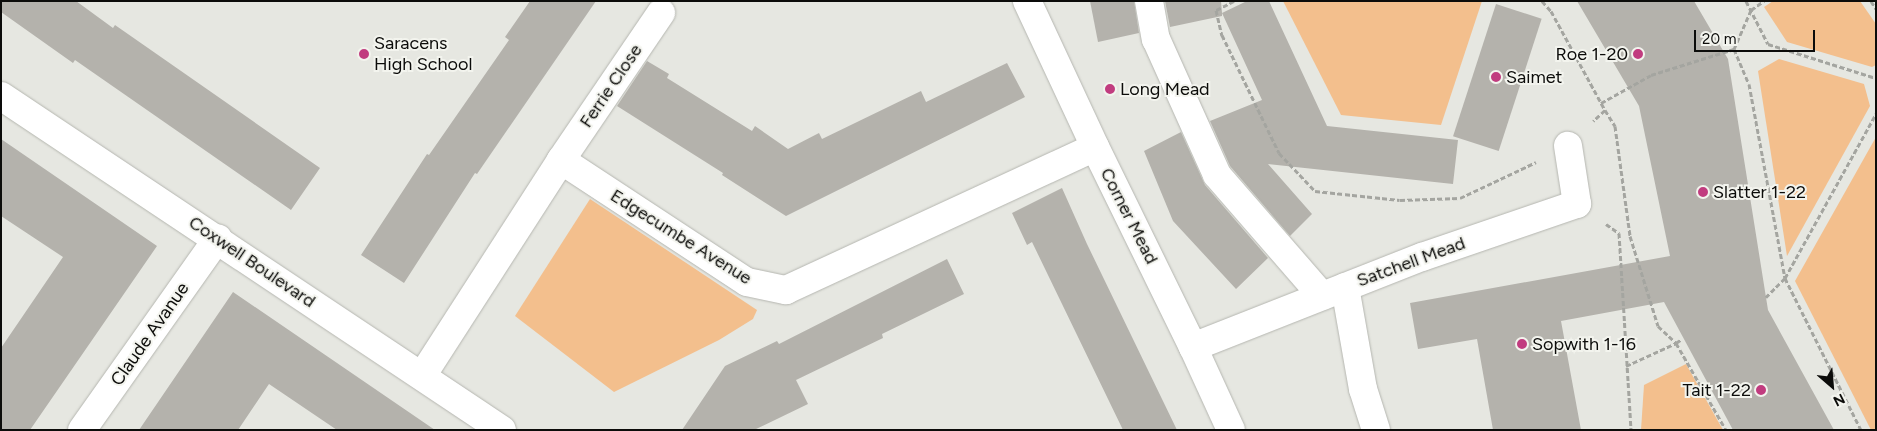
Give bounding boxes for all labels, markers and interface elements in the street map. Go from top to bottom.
scale bar [1697,20,1818,52]
text: 20 m [1702,30,1736,48]
place label: Saracens High School [374,33,472,76]
street label: Ferrie Close [575,40,647,132]
place label: Roe 1-20 [1555,43,1628,65]
marker: Saracens High School [358,48,370,60]
marker: Roe 1-20 [1632,48,1644,60]
place label: Saimet [1506,66,1562,88]
marker: Saimet [1490,71,1502,83]
place label: Long Mead [1120,78,1210,100]
marker: Long Mead [1104,83,1116,95]
street label: Corner Mead [1096,164,1162,268]
place label: Slatter 1-22 [1713,181,1806,203]
street label: Edgecumbe Avenue [606,185,756,289]
marker: Slatter 1-22 [1697,186,1709,198]
street label: Coxwell Boulevard [185,212,319,312]
street label: Satchell Mead [1354,232,1468,292]
street label: Claude Avanue [106,278,194,390]
place label: Sopwith 1-16 [1532,333,1636,355]
marker: Sopwith 1-16 [1516,338,1528,350]
north arrow [1807,361,1857,411]
place label: Tait 1-22 [1683,379,1751,401]
marker: Tait 1-22 [1755,384,1767,396]
text: N [1830,390,1848,410]

